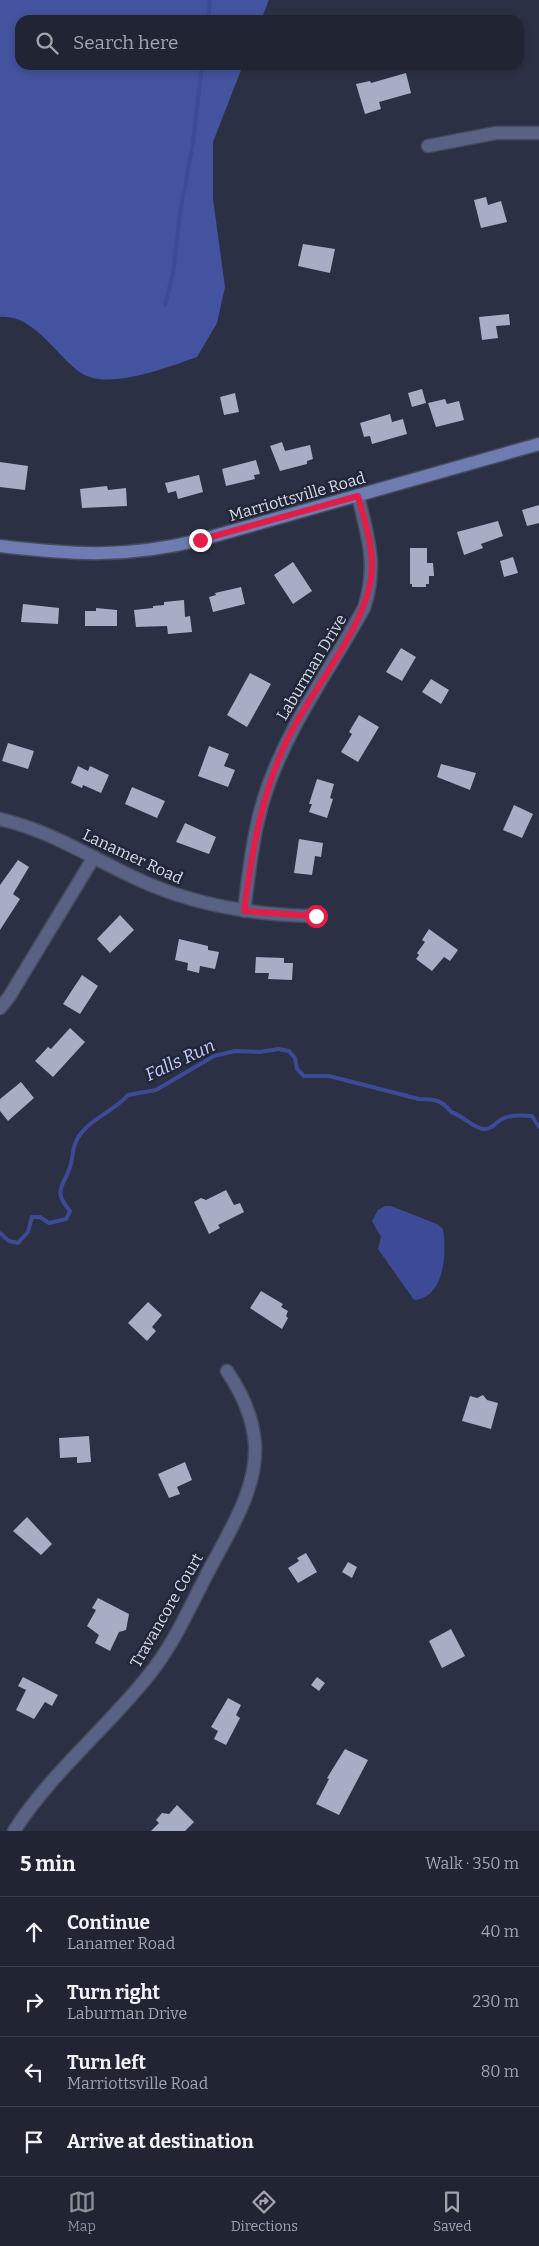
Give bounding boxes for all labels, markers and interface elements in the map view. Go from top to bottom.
search box [15,15,524,70]
icon: search [33,29,61,57]
text: Search here [73,31,178,54]
street label: Marriottsville Road [227,468,368,525]
route end [189,529,212,552]
street label: Laburman Drive [272,611,351,724]
street label: Lanamer Road [80,825,186,888]
route start [305,905,328,928]
water label: Falls Run [142,1034,218,1086]
street label: Travancore Court [126,1550,207,1671]
text: 5 min [20,1851,76,1877]
text: Walk · 350 m [425,1854,519,1873]
text: Continue [67,1911,150,1934]
icon: ahead [20,1918,48,1946]
text: 40 m [481,1922,519,1941]
text: Lanamer Road [67,1934,175,1953]
text: Turn right [67,1981,160,2004]
icon: right [20,1988,48,2016]
text: 230 m [472,1992,519,2011]
text: Laburman Drive [67,2004,187,2023]
text: Turn left [67,2051,146,2074]
icon: left [20,2058,48,2086]
text: 80 m [481,2062,519,2081]
text: Marriottsville Road [67,2074,208,2093]
icon: arrive [20,2128,48,2156]
text: Arrive at destination [67,2130,254,2153]
tab: Map [67,2188,96,2235]
tab: Directions [231,2188,298,2235]
tab: Saved [433,2188,472,2235]

